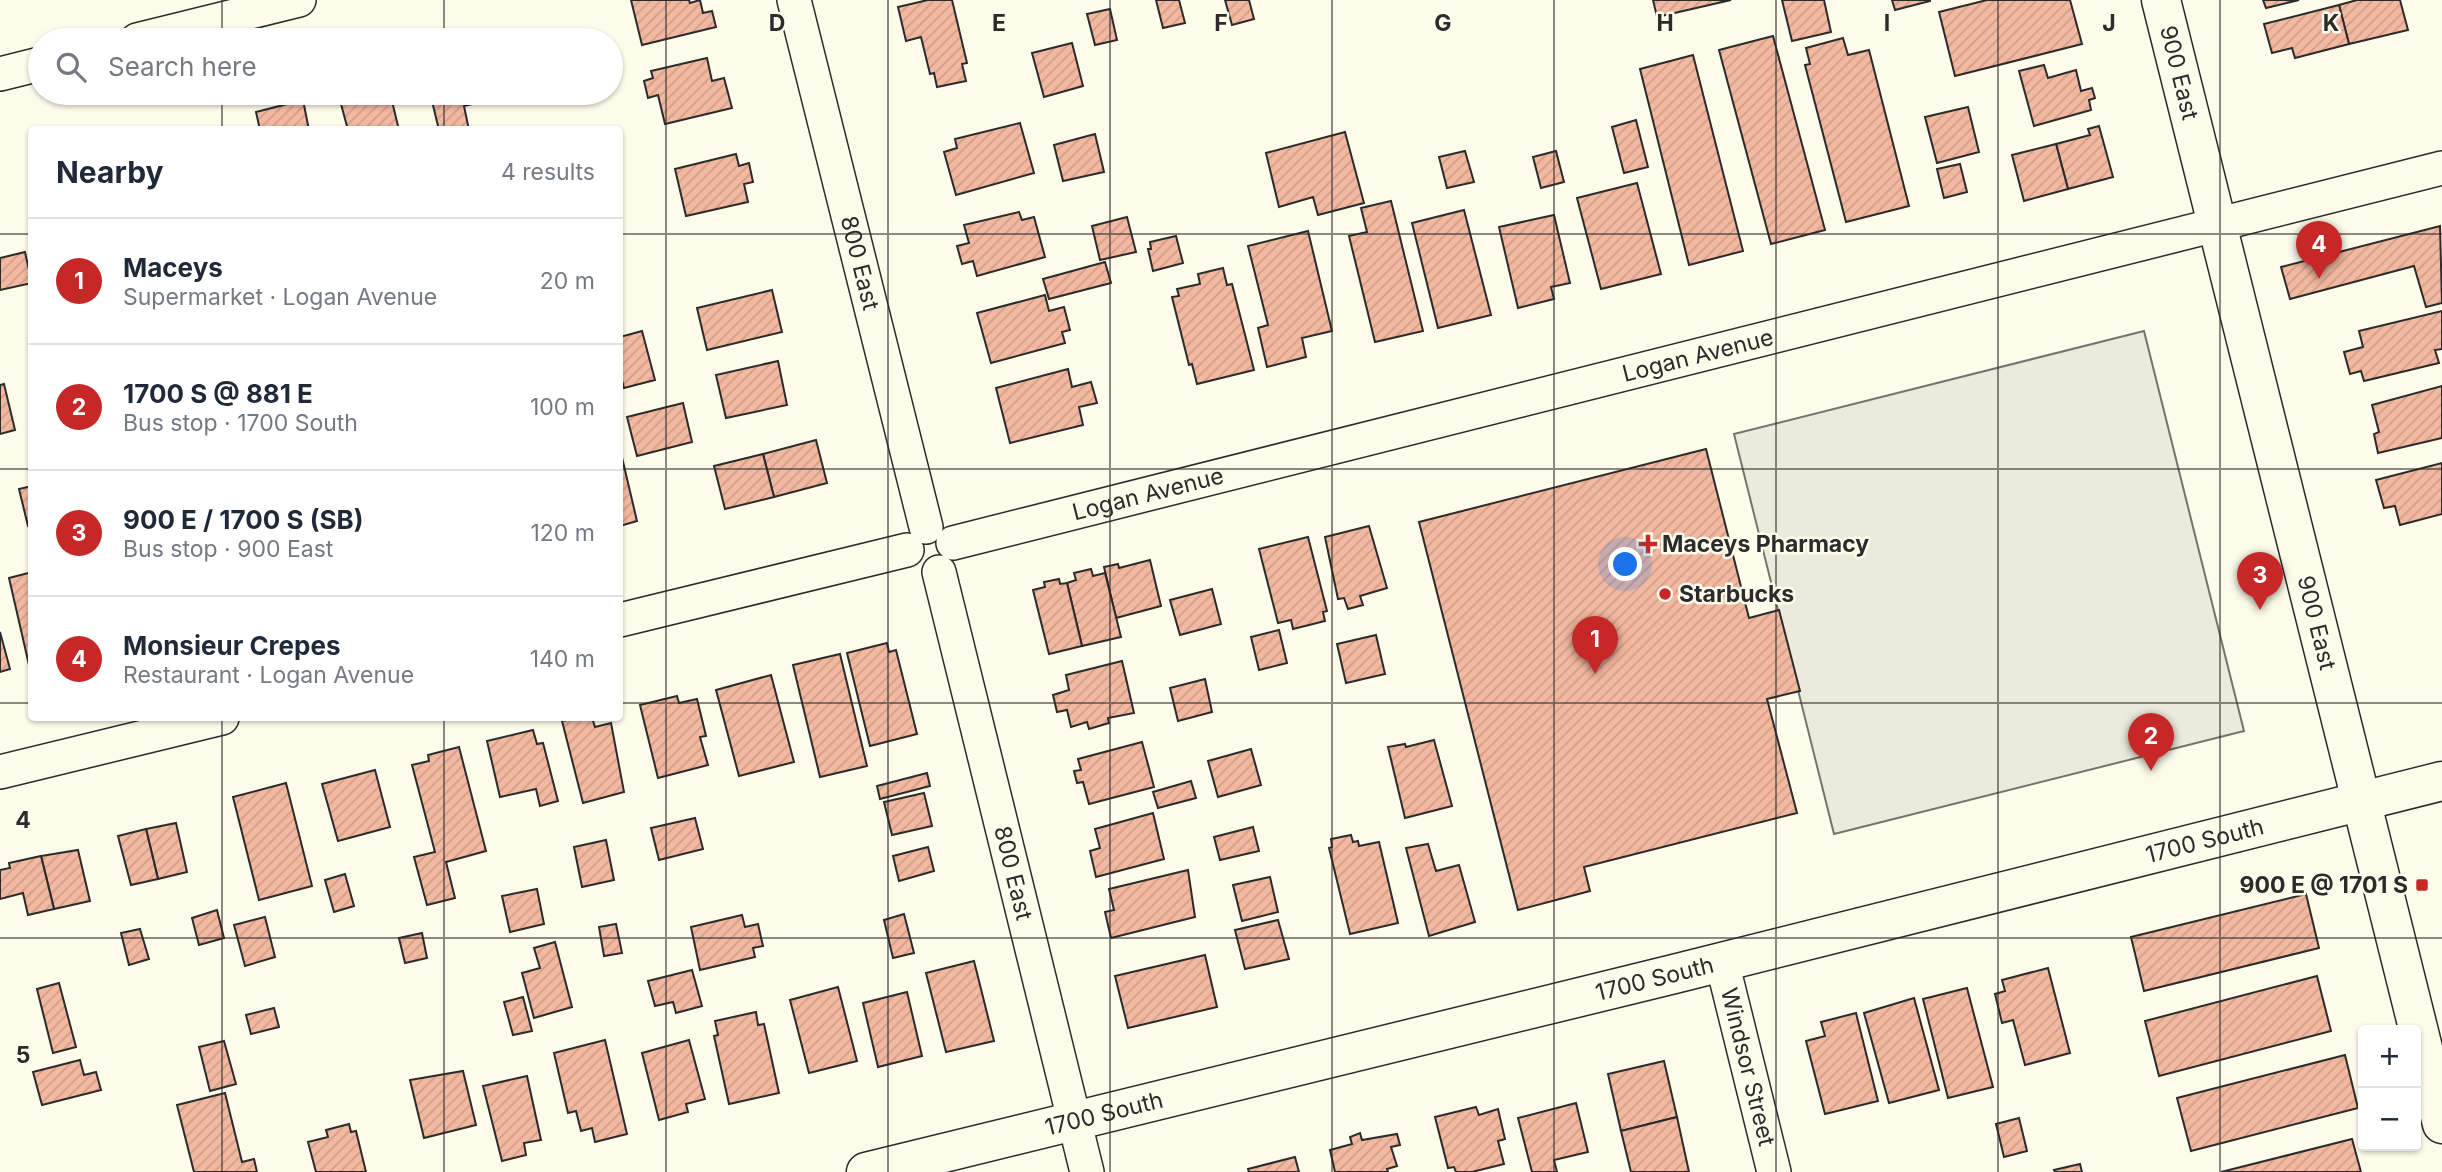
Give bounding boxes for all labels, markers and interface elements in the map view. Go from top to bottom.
text: D [769,9,785,37]
text: E [992,9,1006,37]
text: F [1214,9,1228,37]
text: G [1434,9,1452,37]
text: H [1656,9,1674,37]
text: I [1884,9,1890,37]
text: J [2102,9,2116,37]
text: K [2323,9,2339,37]
street label: 900 East [2154,23,2205,123]
search box [28,28,623,105]
icon: search [52,48,90,86]
text: Search here [108,51,257,82]
text: Nearby [56,154,164,190]
text: 4 results [501,158,595,186]
street label: 800 East [835,213,885,313]
pin: 4 [2296,221,2342,279]
text: Maceys [123,252,223,283]
text: 1 [74,267,84,295]
text: 20 m [540,267,595,295]
text: Supermarket · Logan Avenue [123,283,437,311]
street label: Logan Avenue [1619,323,1776,388]
text: 1700 S @ 881 E [123,378,313,409]
text: 2 [72,393,86,421]
text: 100 m [530,393,595,421]
text: Bus stop · 1700 South [123,409,358,437]
street label: Logan Avenue [1069,461,1226,526]
text: 900 E / 1700 S (SB) [123,504,363,535]
text: 3 [72,519,86,547]
text: 120 m [530,519,595,547]
place label: Maceys Pharmacy [1662,530,1869,558]
text: Bus stop · 900 East [123,535,333,563]
marker: Maceys Pharmacy [1640,536,1656,552]
your location [1608,547,1642,581]
pin: 3 [2237,552,2283,610]
street label: 900 East [2291,573,2342,673]
place label: Starbucks [1679,580,1794,608]
marker: Starbucks [1657,586,1673,602]
pin: 1 [1572,616,1618,674]
text: Monsieur Crepes [123,630,341,661]
text: 4 [71,645,87,673]
text: 140 m [530,645,595,673]
text: Restaurant · Logan Avenue [123,661,414,689]
pin: 2 [2128,713,2174,771]
text: 4 [15,806,31,834]
street label: 1700 South [2143,812,2267,869]
street label: 800 East [988,823,1038,923]
place label: 900 E @ 1701 S [2239,871,2408,899]
marker: 900 E @ 1701 S [2414,877,2430,893]
street label: 1700 South [1593,951,1717,1007]
street label: Windsor Street [1715,985,1781,1149]
map controls [2358,1025,2421,1151]
button: + [2358,1025,2421,1088]
text: 5 [16,1041,30,1069]
street label: 1700 South [1042,1086,1166,1142]
button: − [2358,1088,2421,1151]

